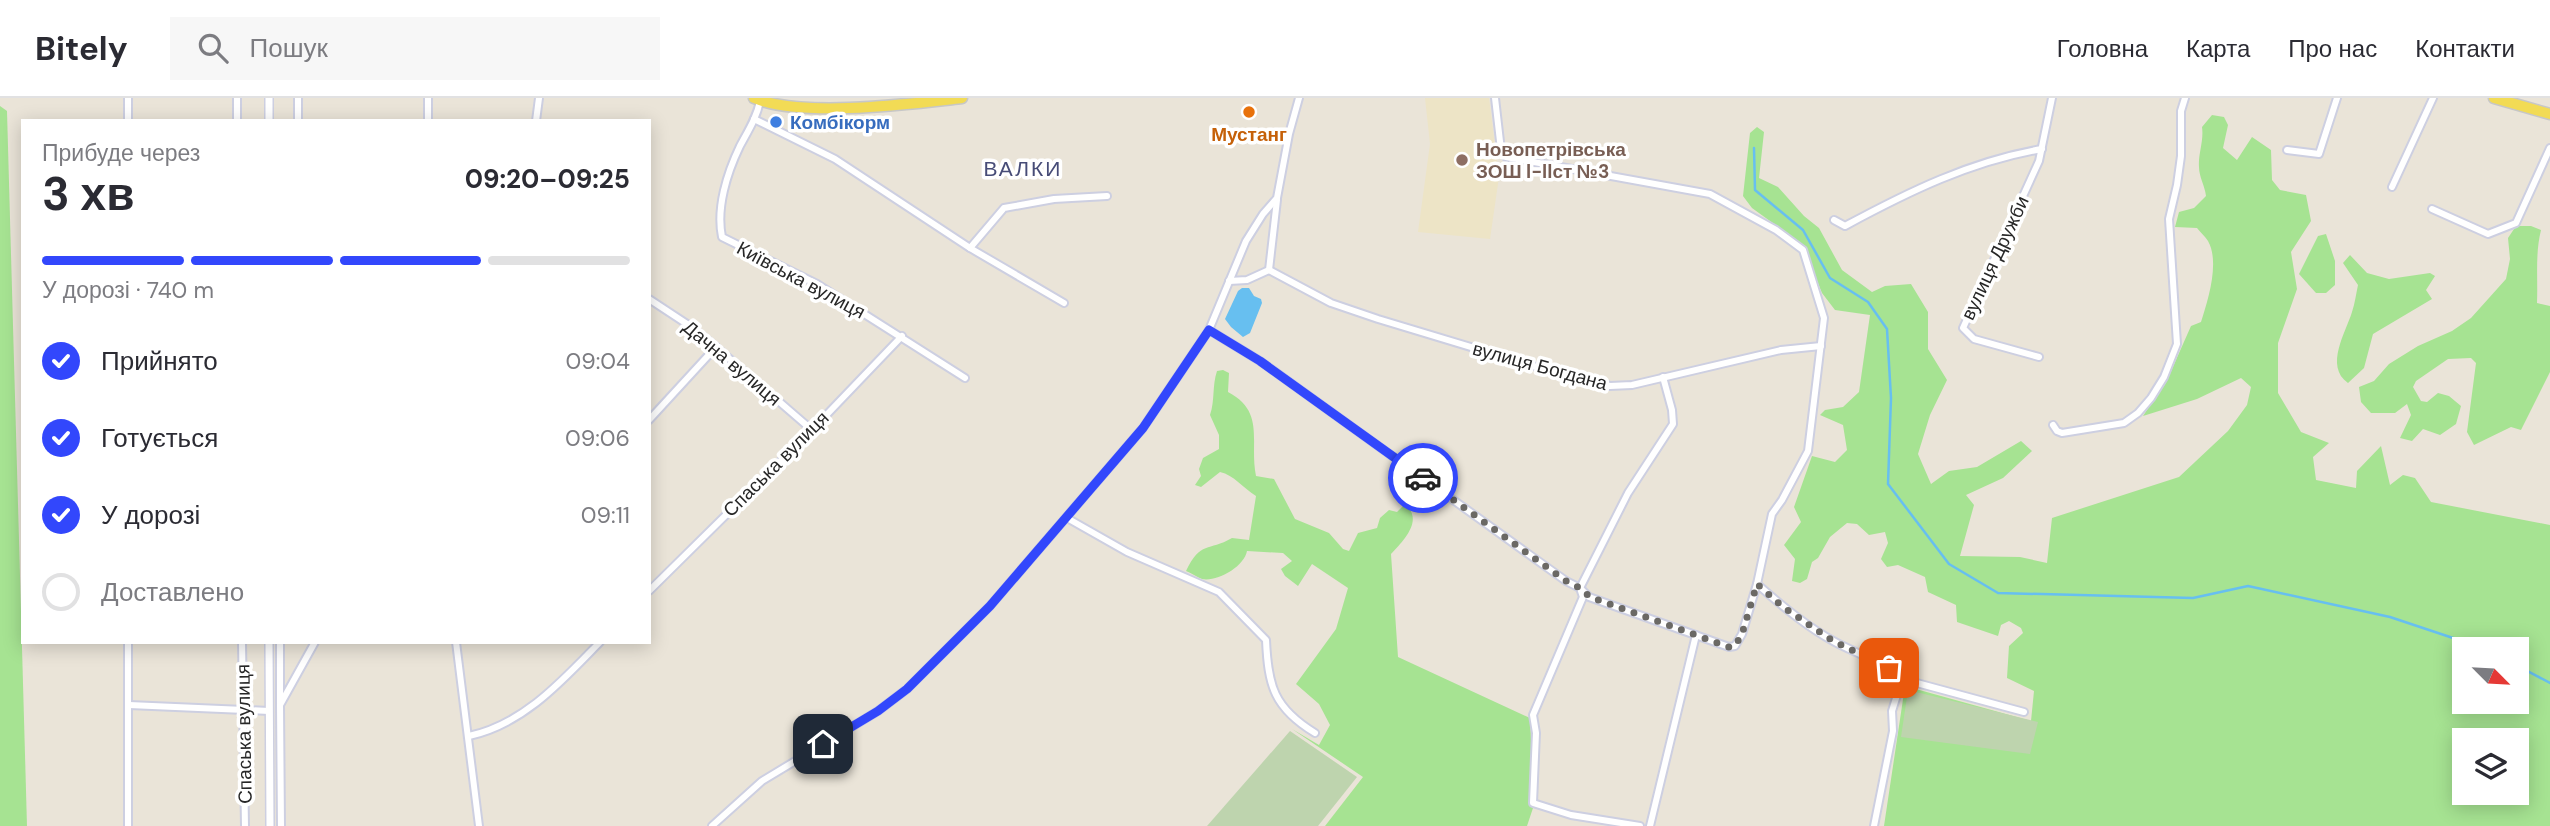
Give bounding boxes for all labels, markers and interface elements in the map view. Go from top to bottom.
search box [170,17,660,80]
text: Bitely [35,27,128,70]
icon: search [194,29,232,67]
text: Пошук [250,31,328,65]
text: Головна [2057,33,2148,64]
text: Карта [2186,33,2250,64]
text: Про нас [2288,33,2377,64]
text: Контакти [2415,33,2515,64]
marker: Мустанг [1241,104,1257,120]
place label: Комбікорм [790,110,890,135]
marker: Комбікорм [768,114,784,130]
place label: Мустанг [1211,122,1287,147]
place label: Новопетрівська ЗОШ I-IIст №3 [1476,137,1626,184]
text: Прибуде через [42,138,200,168]
marker: Новопетрівська ЗОШ I-IIст №3 [1454,152,1470,168]
district label: ВАЛКИ [984,155,1062,183]
text: 09:20–09:25 [465,162,630,196]
text: 3 хв [42,164,134,224]
street label: вулиця Дружби [1955,192,2035,324]
street label: Київська вулиця [732,236,870,324]
text: У дорозі · 740 m [42,275,214,305]
street label: Дачна вулиця [678,315,786,411]
street label: вулиця Богдана [1470,336,1611,396]
icon: check [42,342,80,380]
text: Прийнято [101,344,218,378]
text: 09:04 [565,346,630,376]
street label: Спаська вулиця [718,406,834,522]
icon: check [42,419,80,457]
text: Готується [101,421,218,455]
text: 09:06 [565,423,630,453]
courier [1388,443,1458,513]
icon: car [1404,459,1442,497]
icon: check [42,496,80,534]
text: У дорозі [101,498,200,532]
text: 09:11 [581,500,630,530]
text: Доставлено [101,575,244,609]
north arrow [2452,637,2529,714]
map controls [2452,637,2529,805]
pin [1859,638,1919,698]
icon: bag [1870,649,1908,687]
street label: Спаська вулиця [230,664,258,804]
pin [793,714,853,774]
icon: home [804,725,842,763]
button: layers [2452,728,2529,805]

